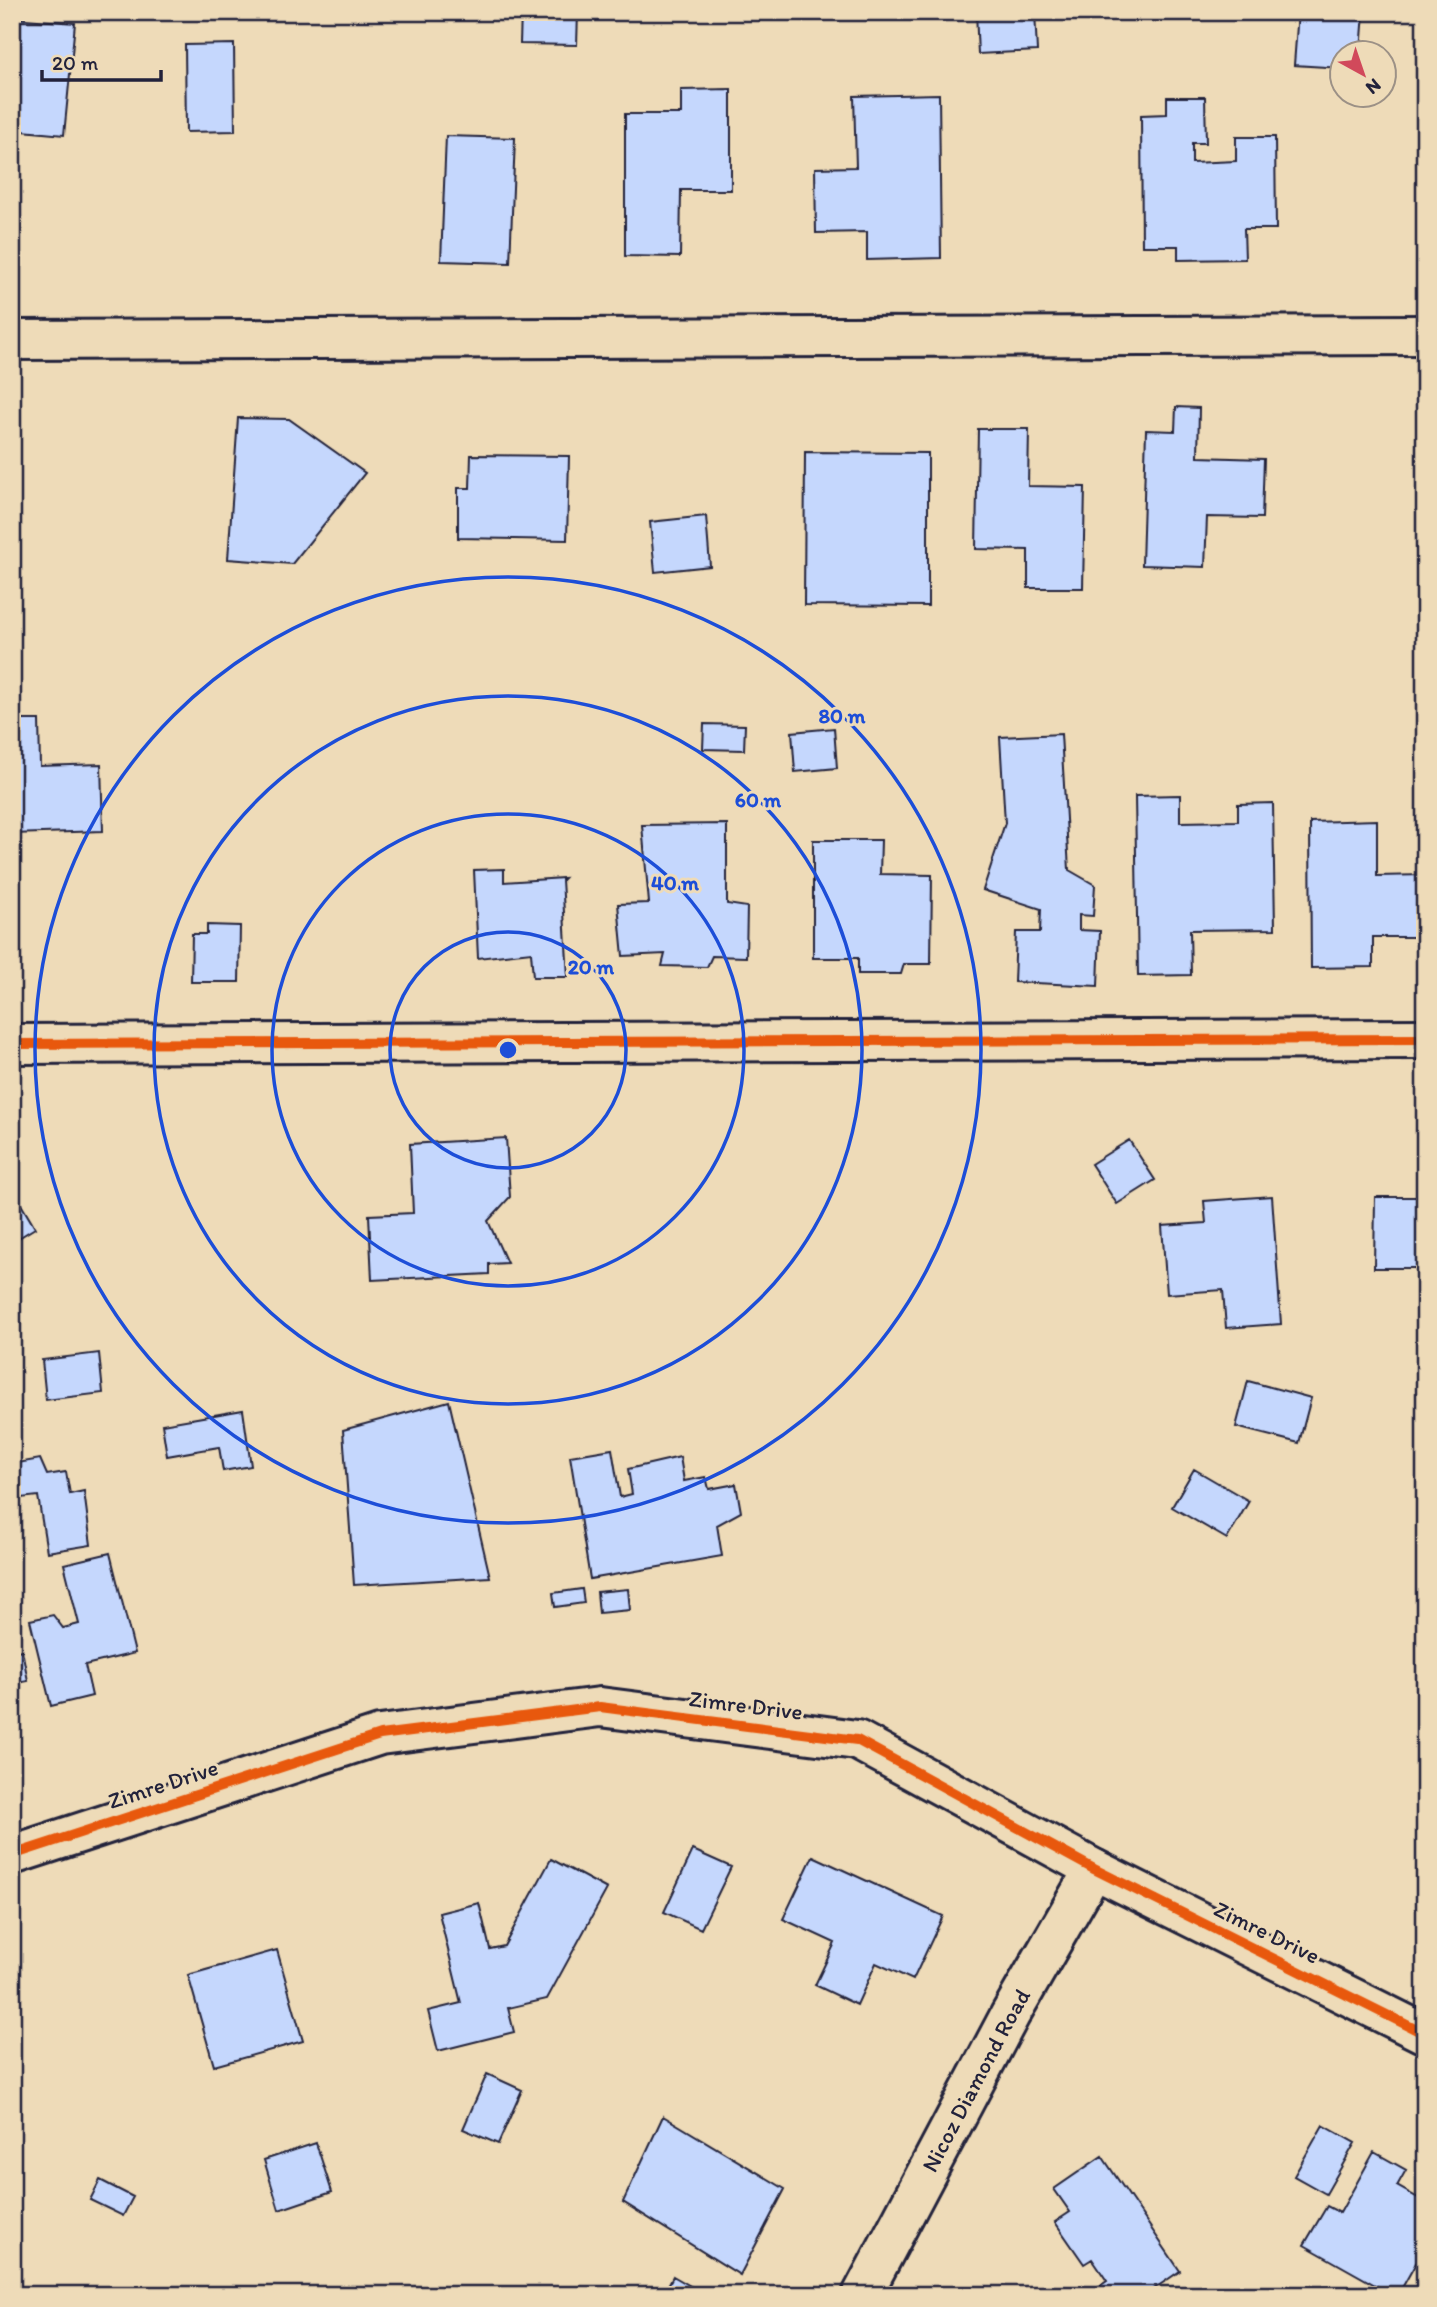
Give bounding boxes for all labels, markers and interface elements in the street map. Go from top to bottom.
scale bar [42,38,161,82]
north arrow [1328,38,1398,108]
text: 20 m [52,50,99,75]
text: N [1361,74,1386,100]
text: 80 m [819,703,866,728]
text: 60 m [735,787,782,812]
text: 40 m [651,870,699,895]
text: 20 m [568,954,615,979]
centre of rings [496,1038,520,1062]
street label: Zimre Drive [688,1684,804,1726]
street label: Zimre Drive [104,1753,222,1815]
street label: Zimre Drive [1210,1894,1324,1970]
street label: Nicoz Diamond Road [916,1983,1036,2177]

